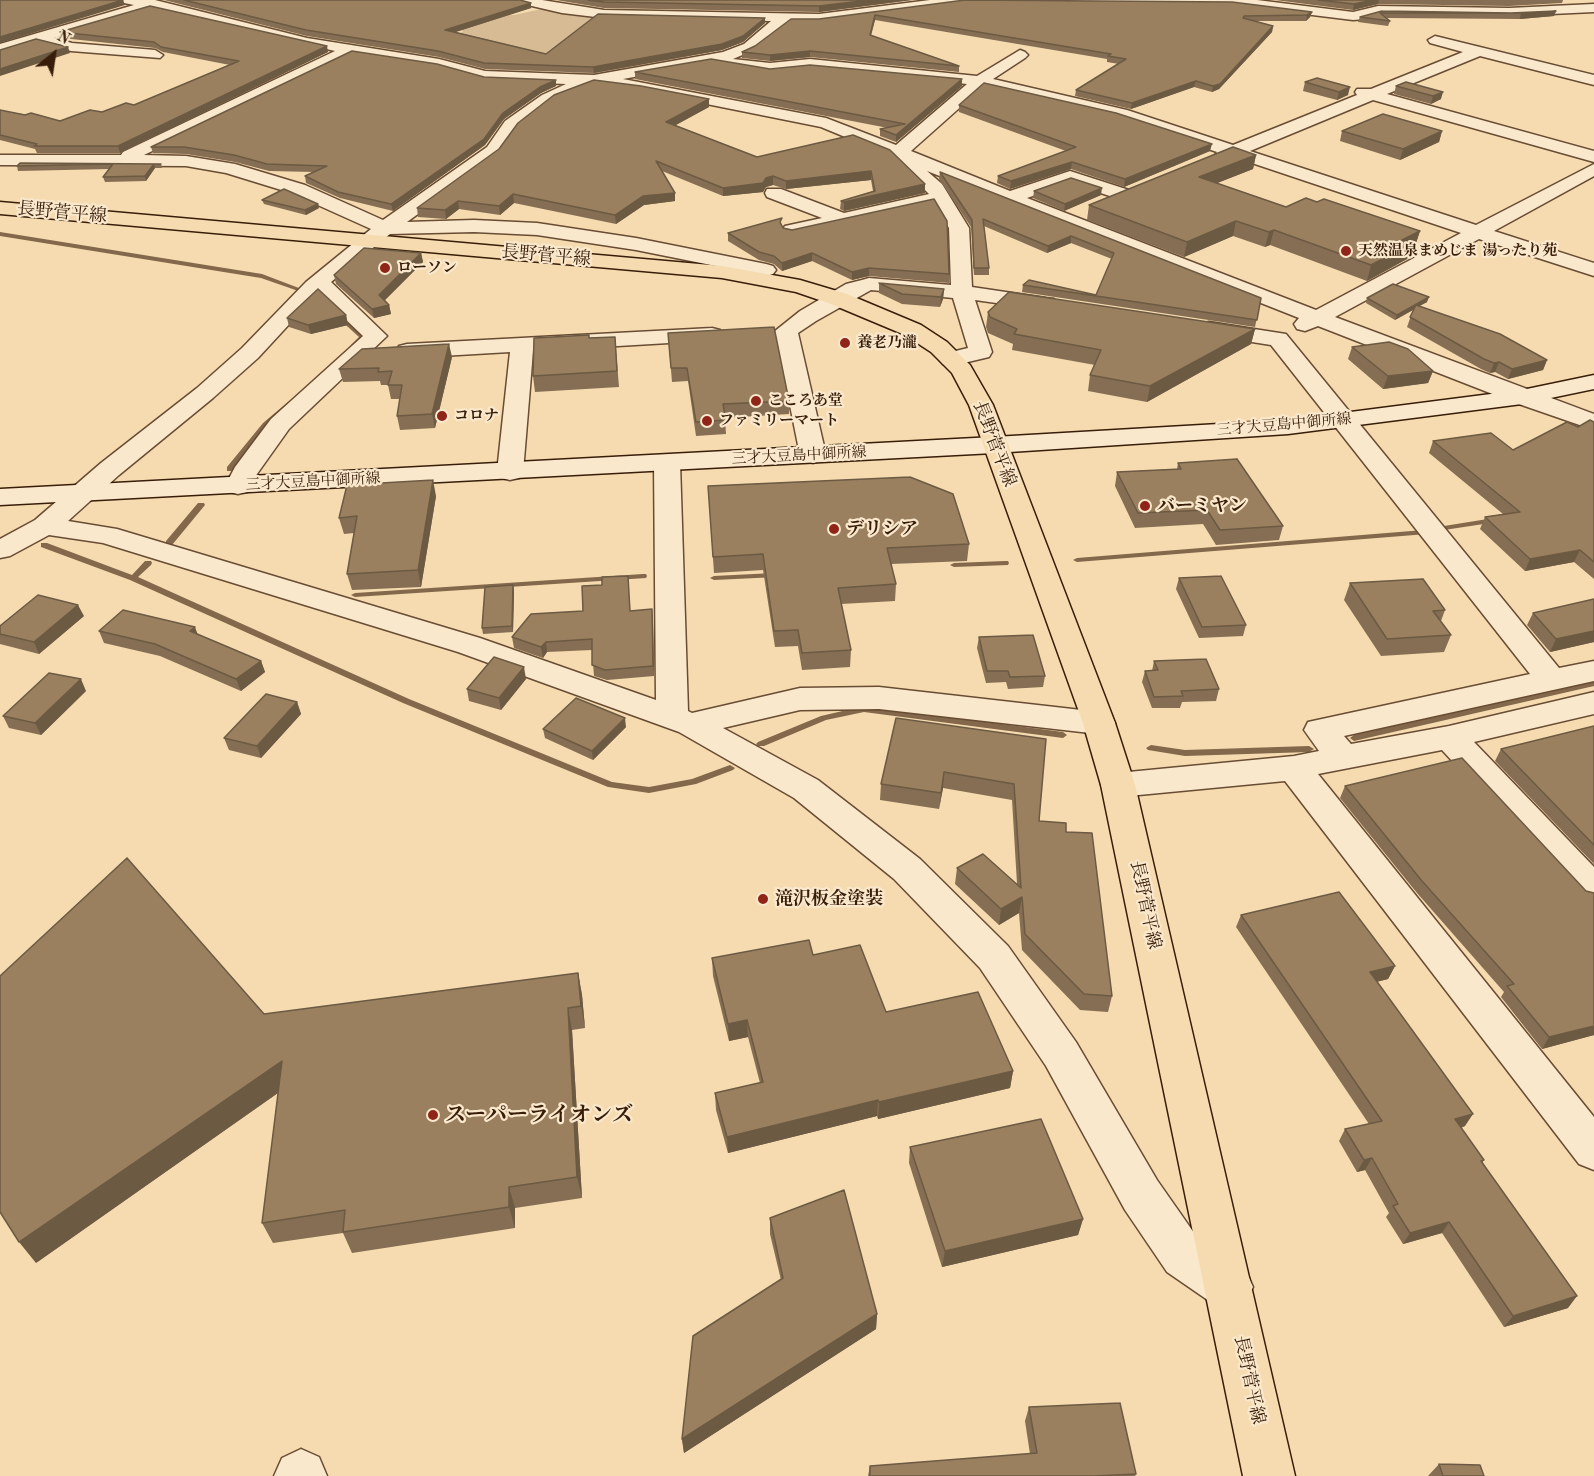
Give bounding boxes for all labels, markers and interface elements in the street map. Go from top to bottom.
north arrow [24,24,84,84]
text: N [54,28,72,48]
street label: 長野菅平線 [16,198,108,228]
street label: 長野菅平線 [500,241,592,271]
place label: 天然温泉まめじま 湯ったり苑 [1358,242,1557,260]
marker: 天然温泉まめじま 湯ったり苑 [1339,244,1353,258]
place label: ローソン [397,259,457,277]
marker: ローソン [378,261,392,275]
place label: 養老乃瀧 [857,334,917,352]
marker: 養老乃瀧 [838,336,852,350]
place label: こころあ堂 [768,392,843,410]
marker: こころあ堂 [749,394,763,408]
street label: 長野菅平線 [968,398,1020,490]
place label: コロナ [454,407,499,425]
marker: コロナ [435,409,449,423]
street label: 三才大豆島中御所線 [1216,410,1352,440]
place label: ファミリーマート [719,412,839,430]
marker: ファミリーマート [700,414,714,428]
street label: 三才大豆島中御所線 [731,443,867,469]
street label: 三才大豆島中御所線 [245,469,381,495]
place label: バーミヤン [1157,495,1247,517]
marker: バーミヤン [1138,499,1152,513]
place label: デリシア [846,518,918,540]
marker: デリシア [827,522,841,536]
street label: 長野菅平線 [1125,859,1165,951]
place label: 滝沢板金塗装 [775,888,883,910]
marker: 滝沢板金塗装 [756,892,770,906]
place label: スーパーライオンズ [445,1102,633,1128]
marker: スーパーライオンズ [426,1108,440,1122]
street label: 長野菅平線 [1229,1334,1269,1426]

